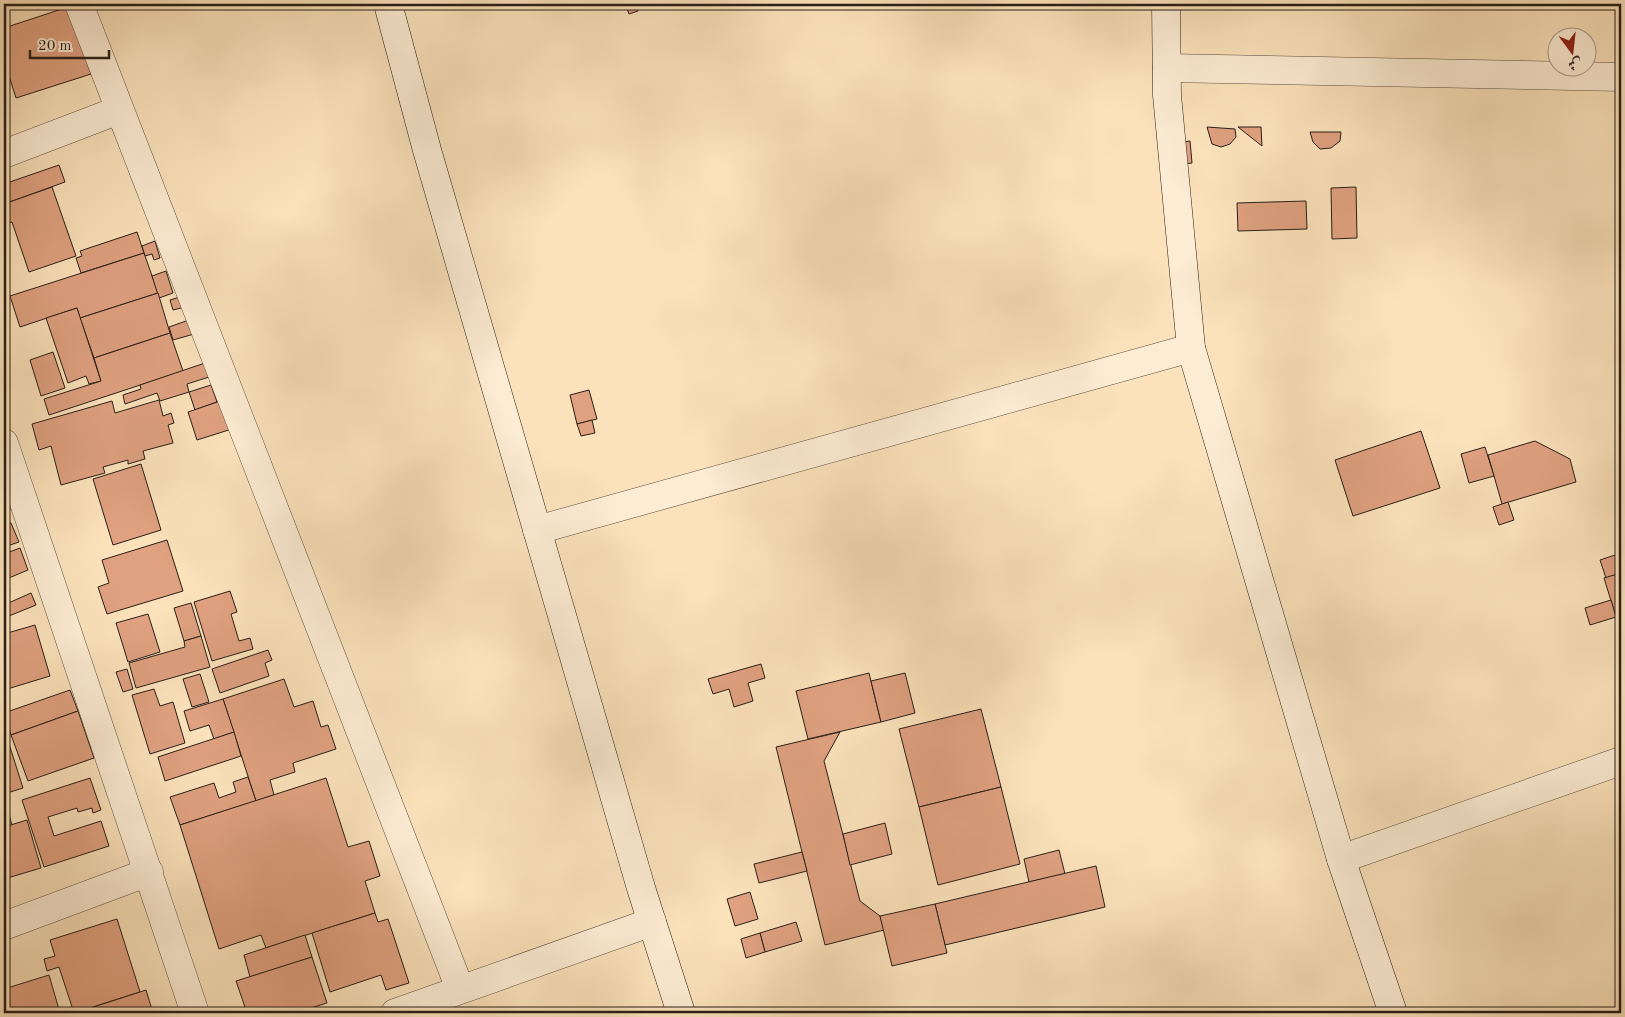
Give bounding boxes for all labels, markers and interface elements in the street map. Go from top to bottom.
scale bar [30,28,109,60]
north arrow [1548,28,1598,78]
text: 20 m [38,39,72,54]
text: ش [1566,55,1584,72]

